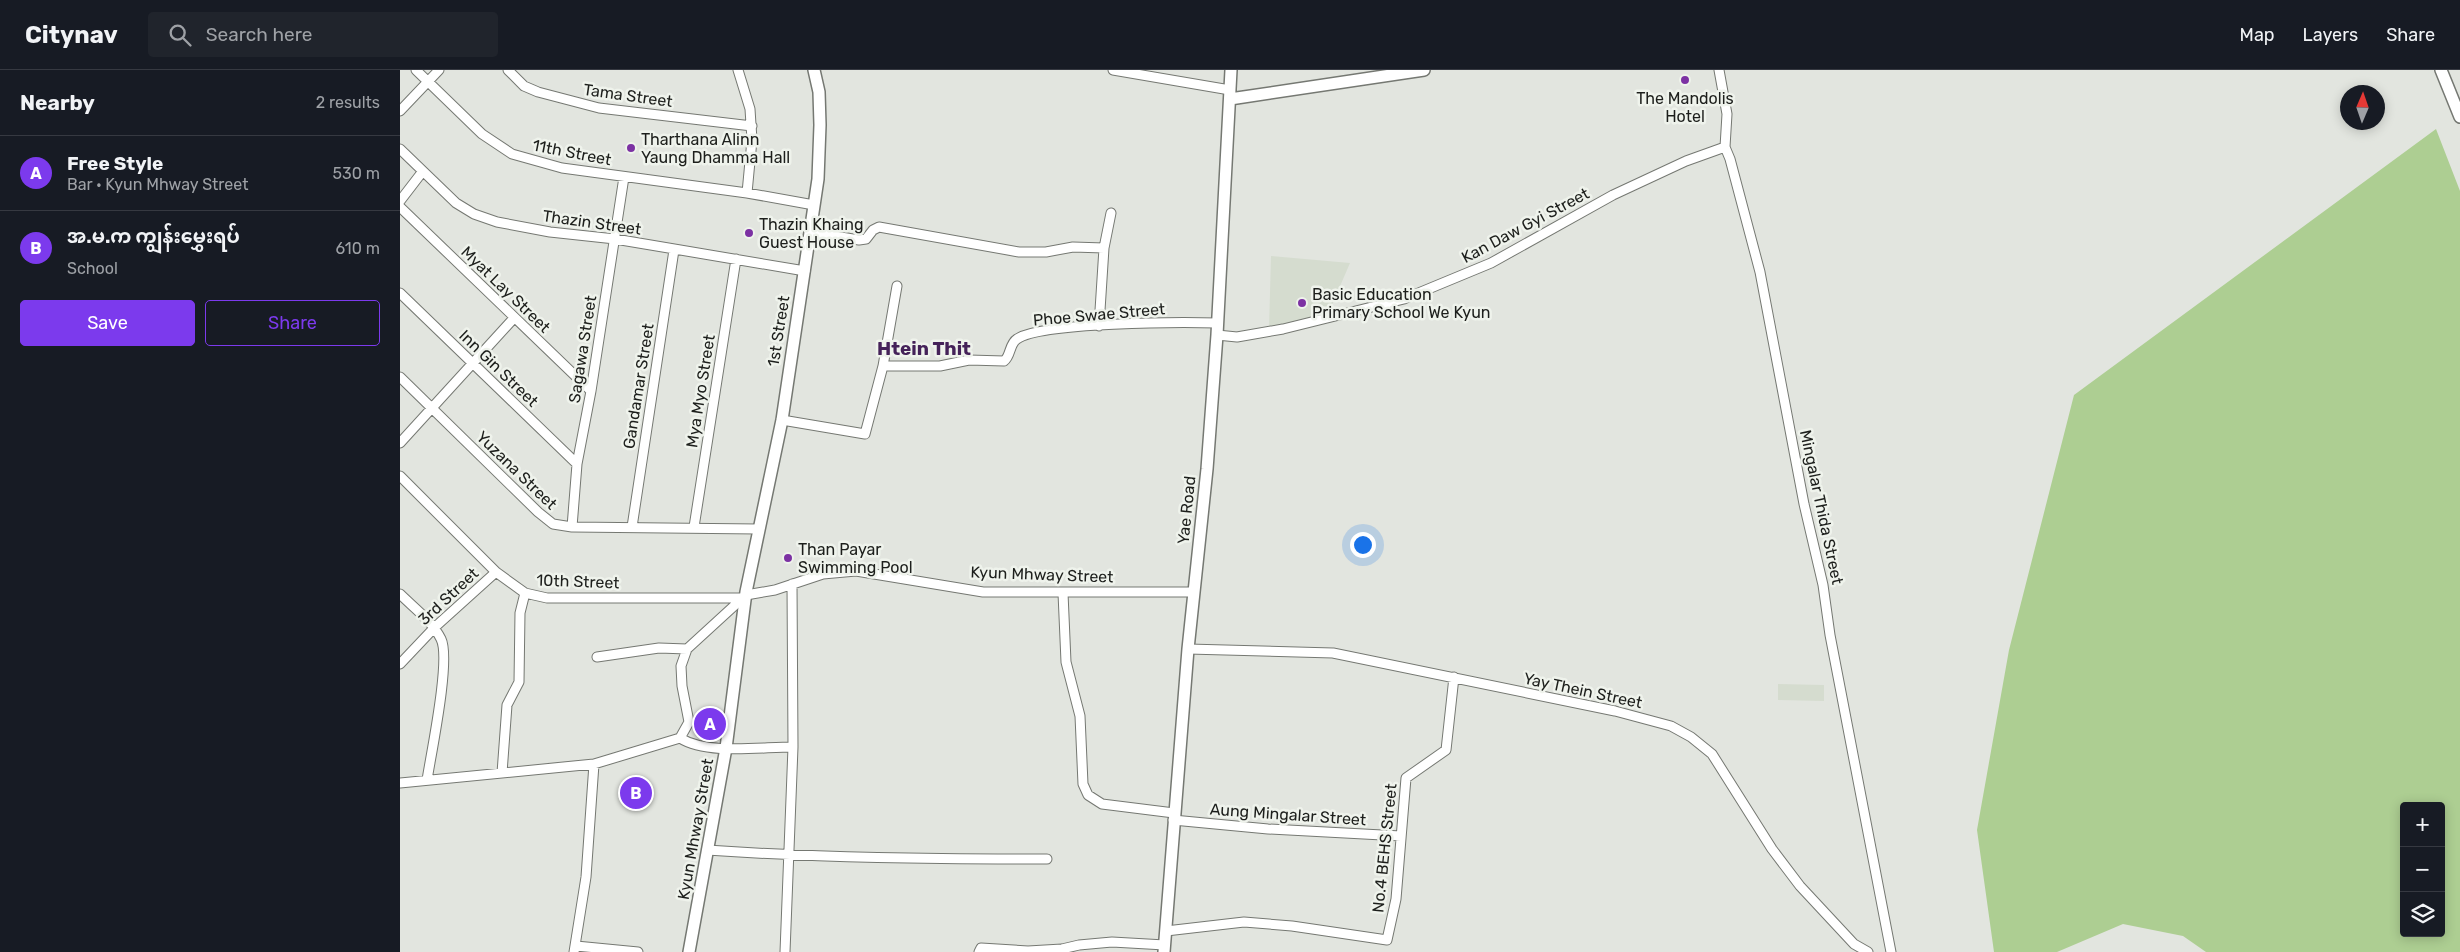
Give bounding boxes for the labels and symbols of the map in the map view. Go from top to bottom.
marker: The Mandolis Hotel [1679,74,1691,86]
street label: Tama Street [582,80,674,111]
north arrow [2340,85,2385,130]
place label: The Mandolis Hotel [1636,89,1734,126]
place label: Tharthana Alinn Yaung Dhamma Hall [641,130,790,167]
street label: 11th Street [531,136,613,169]
marker: Tharthana Alinn Yaung Dhamma Hall [625,142,637,154]
street label: Kan Daw Gyi Street [1458,184,1592,267]
street label: Thazin Street [541,206,642,239]
place label: Thazin Khaing Guest House [759,215,863,252]
marker: Thazin Khaing Guest House [743,227,755,239]
street label: Myat Lay Street [457,242,554,337]
place label: Basic Education Primary School We Kyun [1312,285,1490,322]
street label: Sagawa Street [565,294,600,404]
street label: 1st Street [764,294,793,368]
marker: Basic Education Primary School We Kyun [1296,297,1308,309]
street label: Phoe Swae Street [1032,299,1166,330]
street label: Gandamar Street [619,322,658,450]
street label: Inn Gin Street [455,326,542,411]
street label: Mya Myo Street [682,333,719,449]
district label: Htein Thit [877,337,971,360]
street label: Yuzana Street [472,427,561,514]
street label: Mingalar Thida Street [1796,428,1847,586]
street label: Yae Road [1173,475,1200,545]
your location [1350,532,1376,558]
place label: Than Payar Swimming Pool [798,540,913,577]
marker: Than Payar Swimming Pool [782,552,794,564]
street label: Kyun Mhway Street [970,563,1114,586]
street label: 3rd Street [414,564,482,629]
street label: 10th Street [536,571,620,592]
street label: Yay Thein Street [1522,669,1644,712]
pin: A [694,705,726,743]
street label: Kyun Mhway Street [674,757,717,901]
pin: B [620,774,652,812]
street label: No.4 BEHS Street [1368,783,1401,914]
street label: Aung Mingalar Street [1209,800,1367,829]

